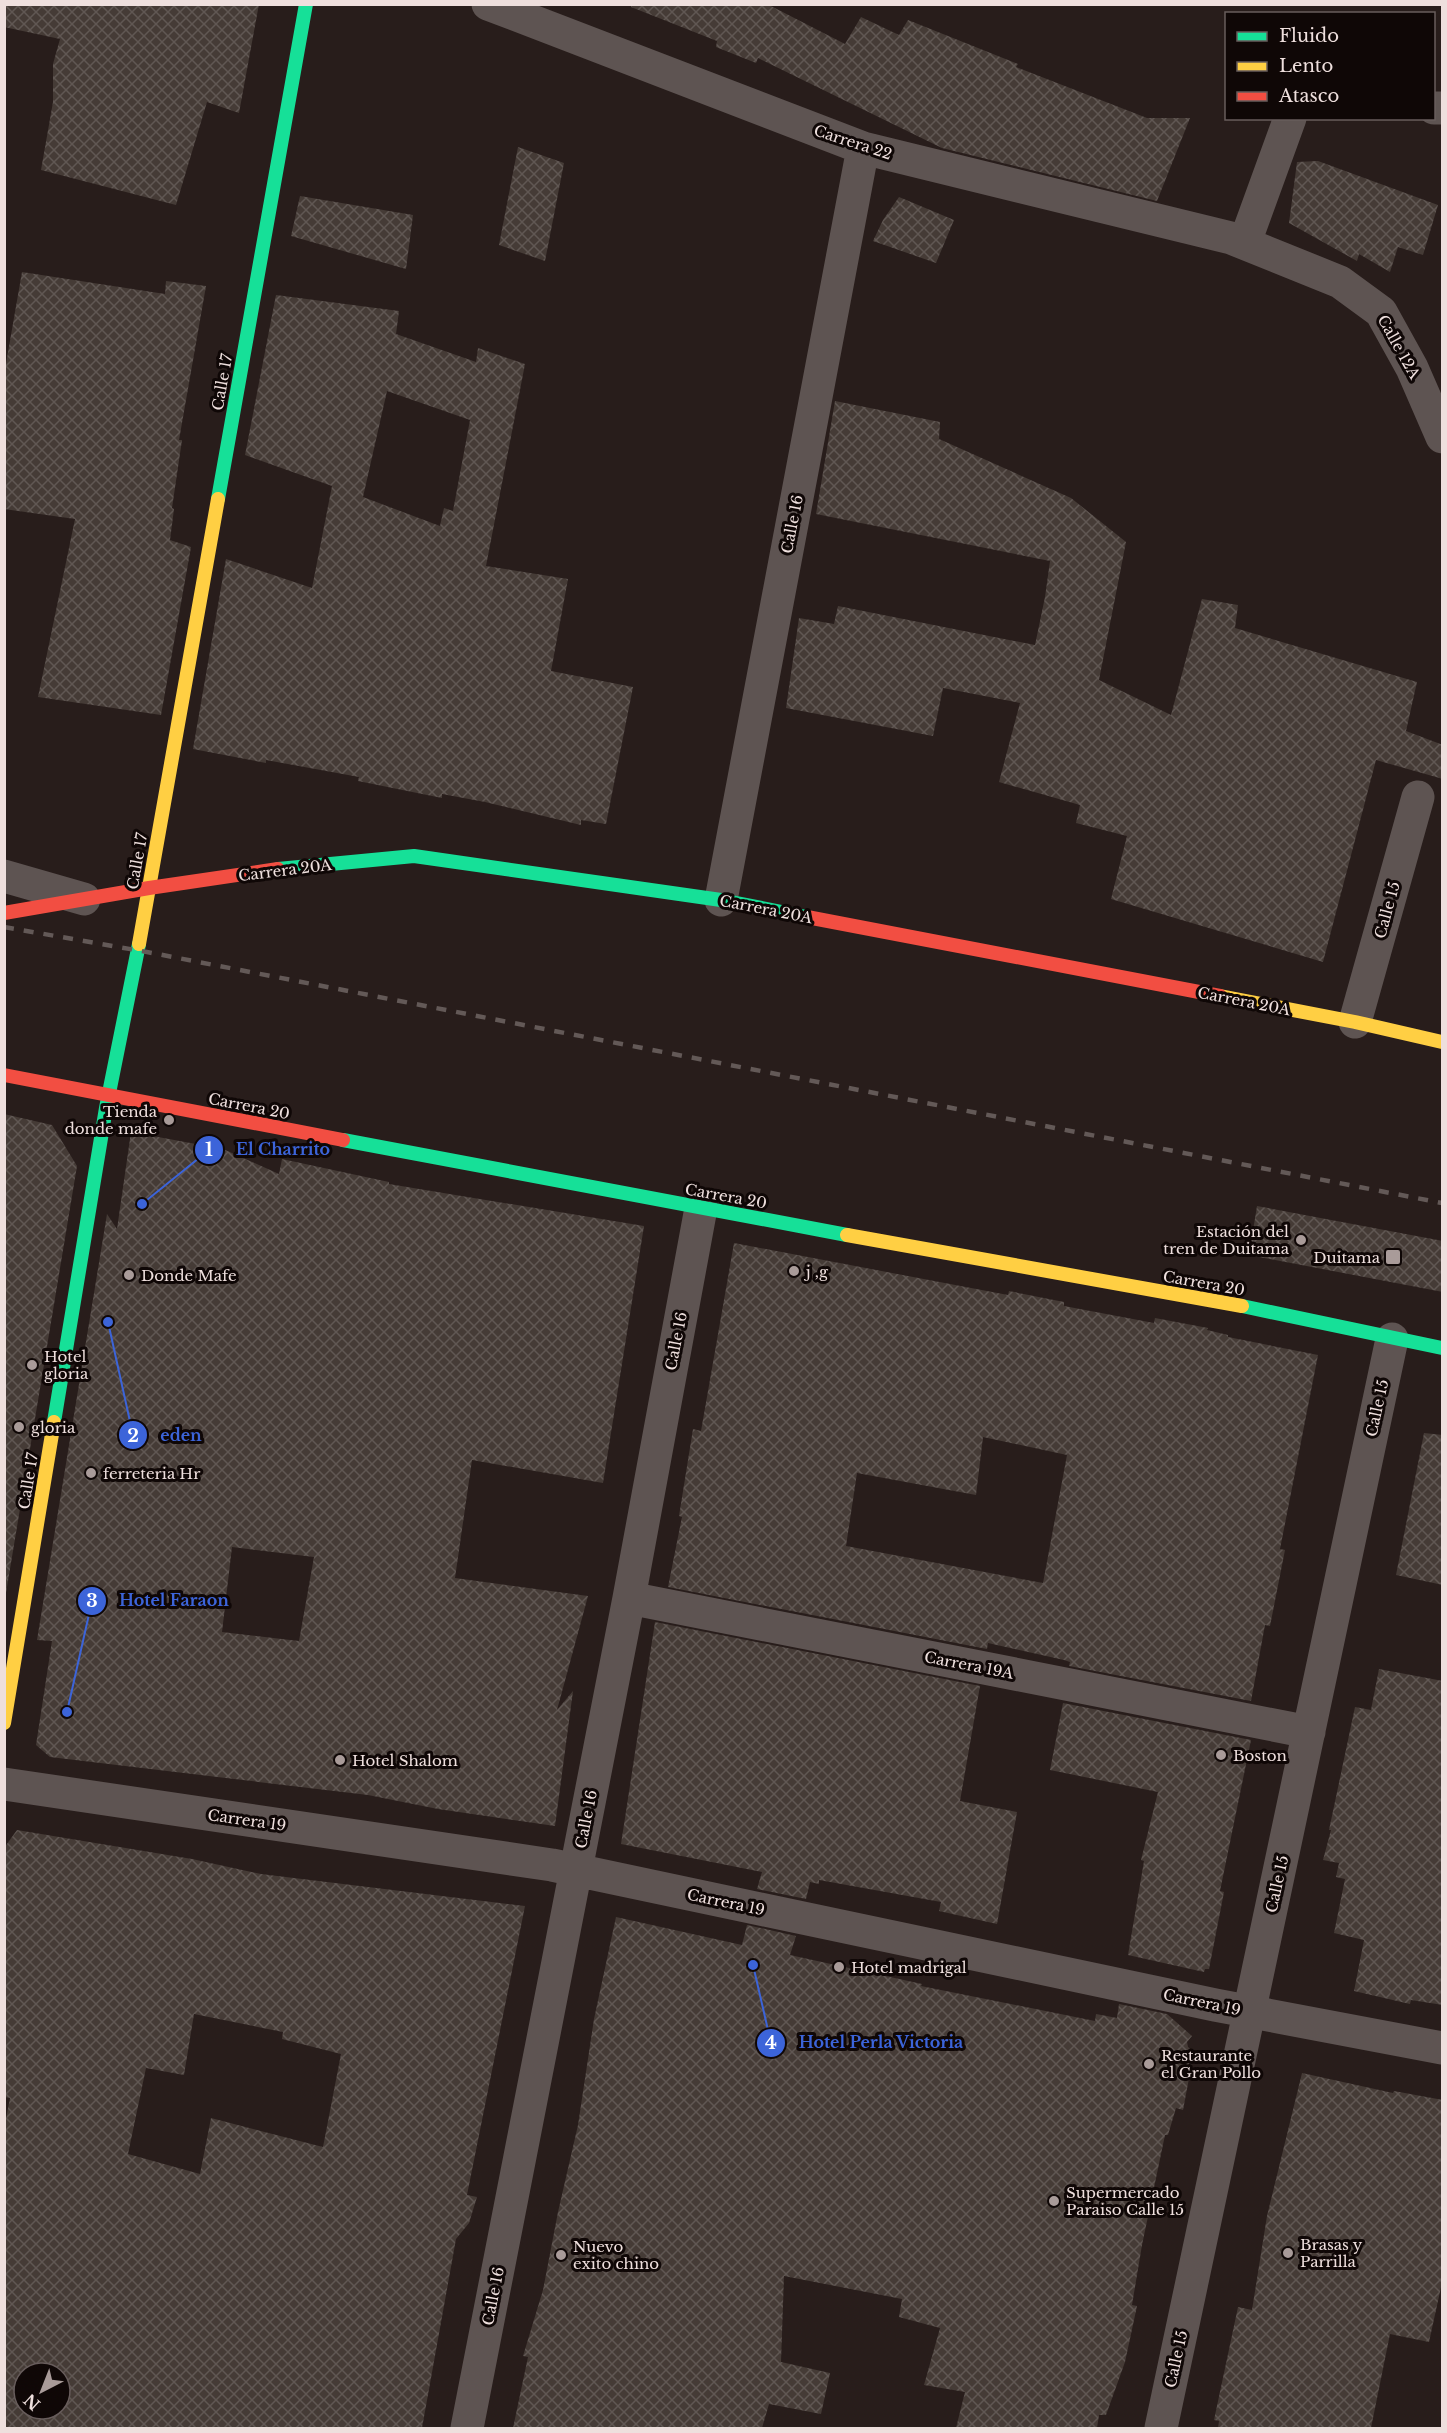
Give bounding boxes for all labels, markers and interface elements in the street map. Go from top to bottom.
legend [1225,12,1435,120]
text: Fluido [1279,25,1339,47]
text: Lento [1279,55,1333,77]
text: Atasco [1278,85,1339,107]
street label: Carrera 22 [811,120,895,164]
street label: Calle 12A [1374,312,1425,383]
street label: Calle 17 [208,352,236,412]
street label: Calle 16 [777,493,807,555]
street label: Calle 17 [123,831,151,891]
street label: Carrera 20A [237,855,333,885]
street label: Calle 15 [1370,879,1404,941]
street label: Carrera 20A [718,891,814,927]
street label: Carrera 20A [1196,983,1292,1019]
street label: Carrera 20 [207,1089,291,1123]
place label: Tienda donde mafe [65,1102,158,1138]
marker: Tienda donde mafe [162,1113,176,1127]
callout: El Charrito [194,1133,342,1167]
text: 1 [205,1139,213,1161]
text: El Charrito [236,1139,330,1159]
street label: Carrera 20 [684,1179,768,1213]
place label: Estación del tren de Duitama [1163,1222,1290,1258]
marker: Estación del tren de Duitama [1294,1233,1308,1247]
place label: Duitama [1313,1248,1381,1267]
marker: Duitama [1384,1248,1402,1266]
place label: j ,g [803,1262,829,1281]
marker: j ,g [787,1264,801,1278]
place label: Donde Mafe [141,1266,237,1285]
street label: Carrera 20 [1162,1266,1246,1300]
marker: Donde Mafe [122,1268,136,1282]
street label: Calle 16 [661,1310,691,1372]
place label: Hotel gloria [44,1347,89,1383]
marker: Hotel gloria [25,1358,39,1372]
street label: Calle 15 [1362,1378,1392,1438]
place label: gloria [31,1418,76,1437]
callout: eden [118,1418,214,1452]
marker: gloria [12,1420,26,1434]
text: 2 [127,1425,139,1447]
text: eden [160,1425,202,1445]
street label: Calle 17 [14,1451,42,1511]
place label: ferreteria Hr [103,1464,201,1483]
marker: ferreteria Hr [84,1466,98,1480]
callout: Hotel Faraon [77,1584,241,1618]
text: 3 [86,1590,98,1612]
text: Hotel Faraon [119,1590,229,1610]
street label: Carrera 19A [923,1647,1016,1683]
place label: Boston [1233,1746,1287,1765]
marker: Boston [1214,1748,1228,1762]
place label: Hotel Shalom [352,1751,458,1770]
marker: Hotel Shalom [333,1753,347,1767]
street label: Calle 16 [571,1788,601,1850]
street label: Carrera 19 [207,1805,287,1835]
street label: Calle 15 [1262,1854,1292,1914]
street label: Carrera 19 [685,1884,767,1920]
place label: Hotel madrigal [851,1958,967,1977]
marker: Hotel madrigal [832,1960,846,1974]
street label: Carrera 19 [1161,1984,1243,2020]
callout: Hotel Perla Victoria [756,2026,976,2060]
text: 4 [765,2032,777,2054]
text: Hotel Perla Victoria [799,2032,963,2052]
place label: Restaurante el Gran Pollo [1161,2046,1261,2082]
marker: Restaurante el Gran Pollo [1142,2057,1156,2071]
place label: Supermercado Paraiso Calle 15 [1066,2183,1184,2219]
marker: Supermercado Paraiso Calle 15 [1047,2194,1061,2208]
place label: Brasas y Parrilla [1300,2235,1363,2271]
place label: Nuevo exito chino [573,2237,659,2273]
marker: Brasas y Parrilla [1281,2246,1295,2260]
marker: Nuevo exito chino [554,2248,568,2262]
street label: Calle 16 [478,2265,508,2327]
street label: Calle 15 [1161,2329,1191,2389]
north arrow [12,2361,72,2421]
text: N [20,2390,44,2415]

